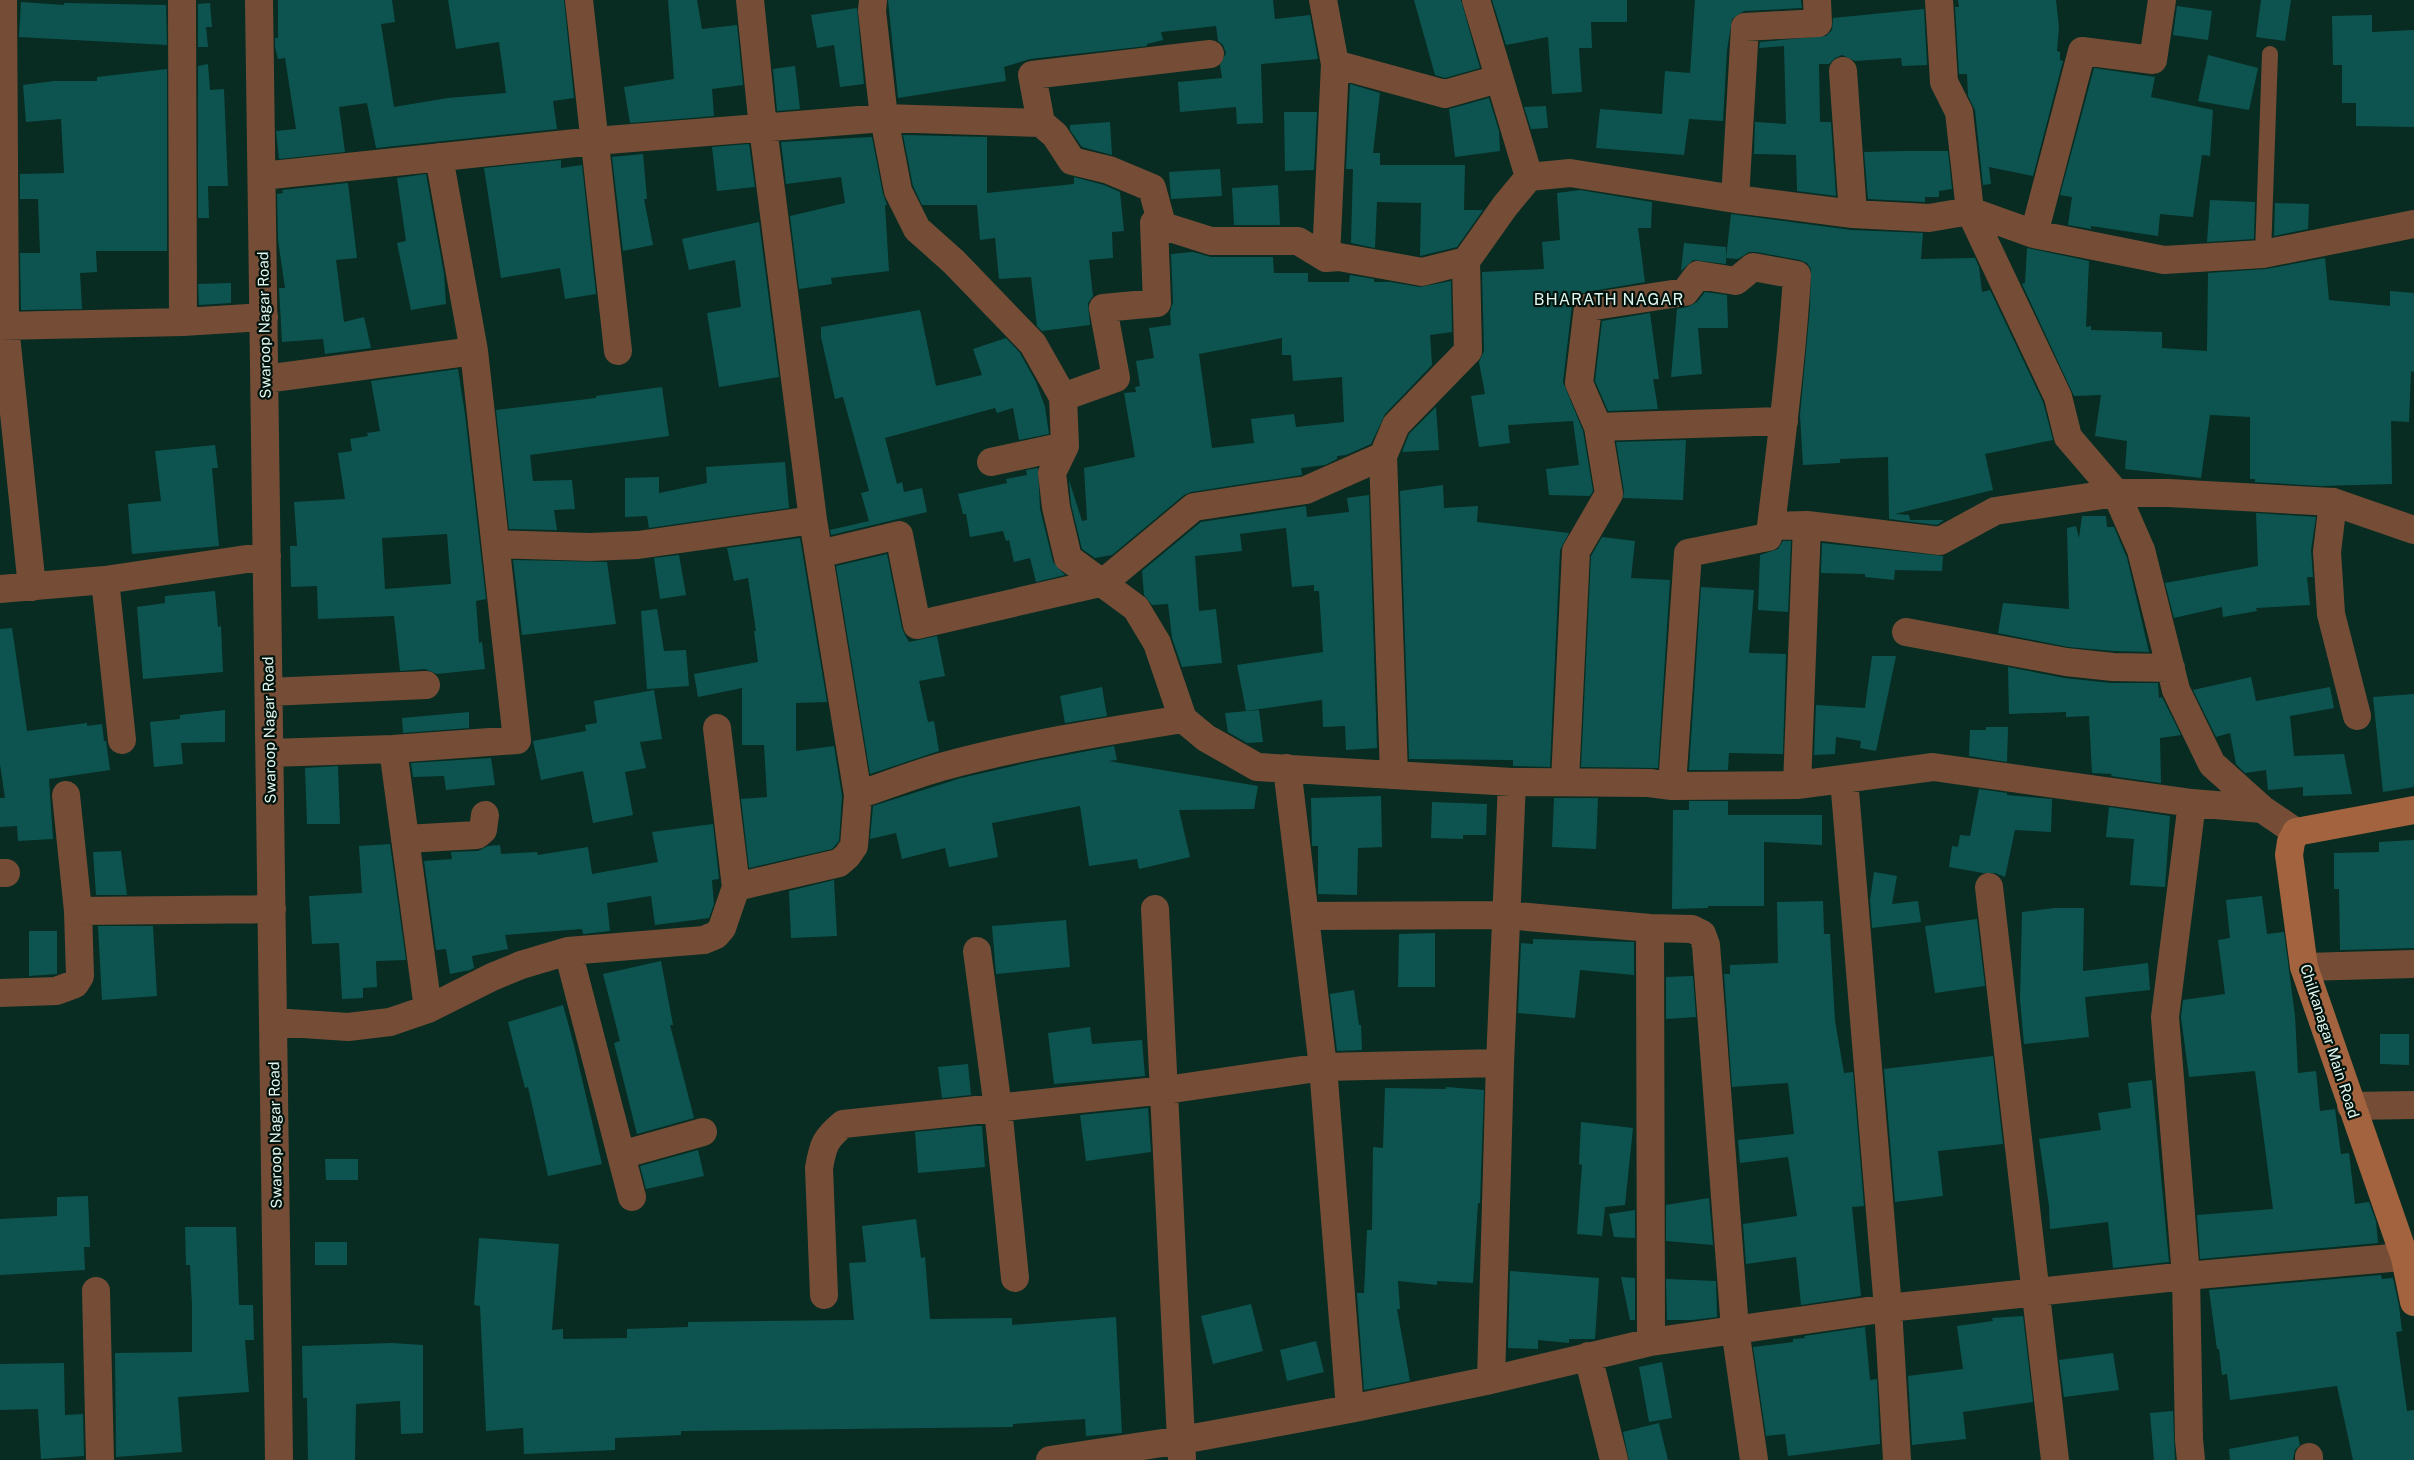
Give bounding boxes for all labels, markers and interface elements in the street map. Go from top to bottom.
street label: Swaroop Nagar Road [254,251,274,399]
district label: BHARATH NAGAR [1534,290,1684,309]
street label: Swaroop Nagar Road [259,656,279,804]
street label: Chilkanagar Main Road [2297,962,2363,1120]
street label: Swaroop Nagar Road [265,1061,285,1209]

